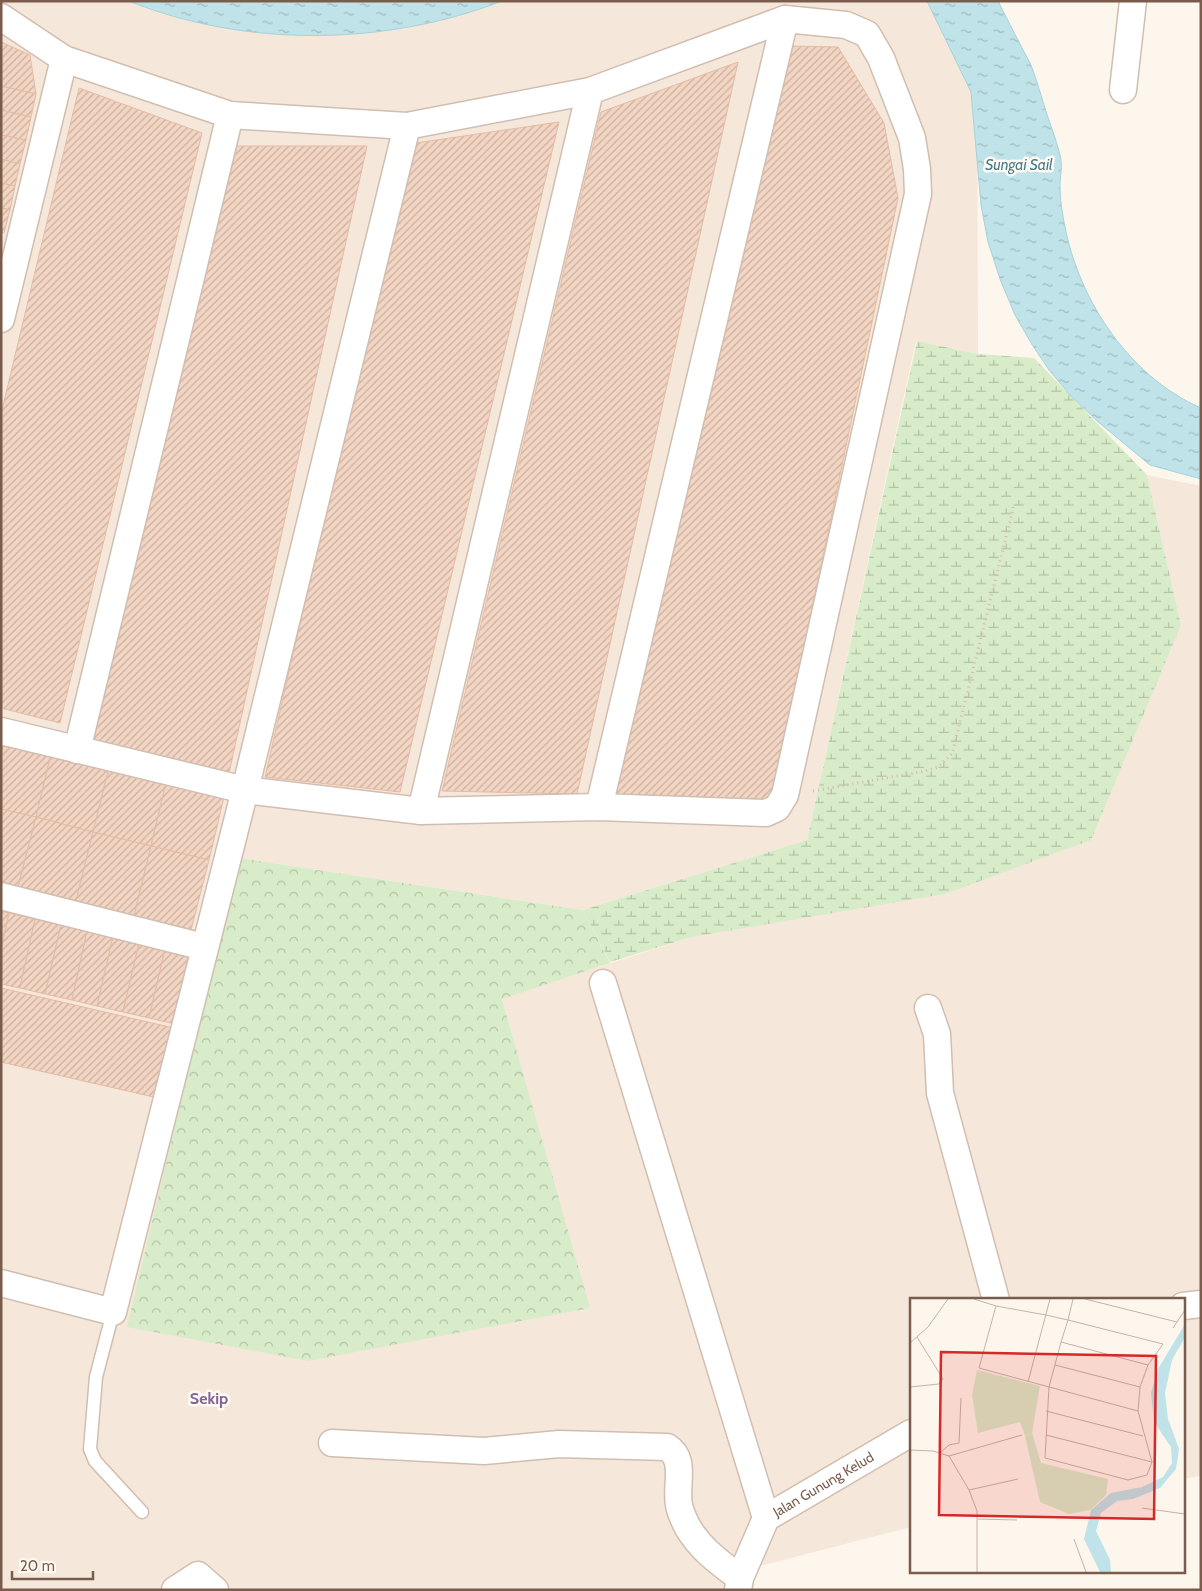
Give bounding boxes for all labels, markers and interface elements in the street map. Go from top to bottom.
water label: Sungai Sail [985,156,1053,174]
inset map [910,1298,1184,1574]
district label: Sekip [190,1389,228,1408]
street label: Jalan Gunung Kelud [769,1448,877,1522]
scale bar [12,1548,94,1580]
text: 20 m [20,1557,55,1575]

